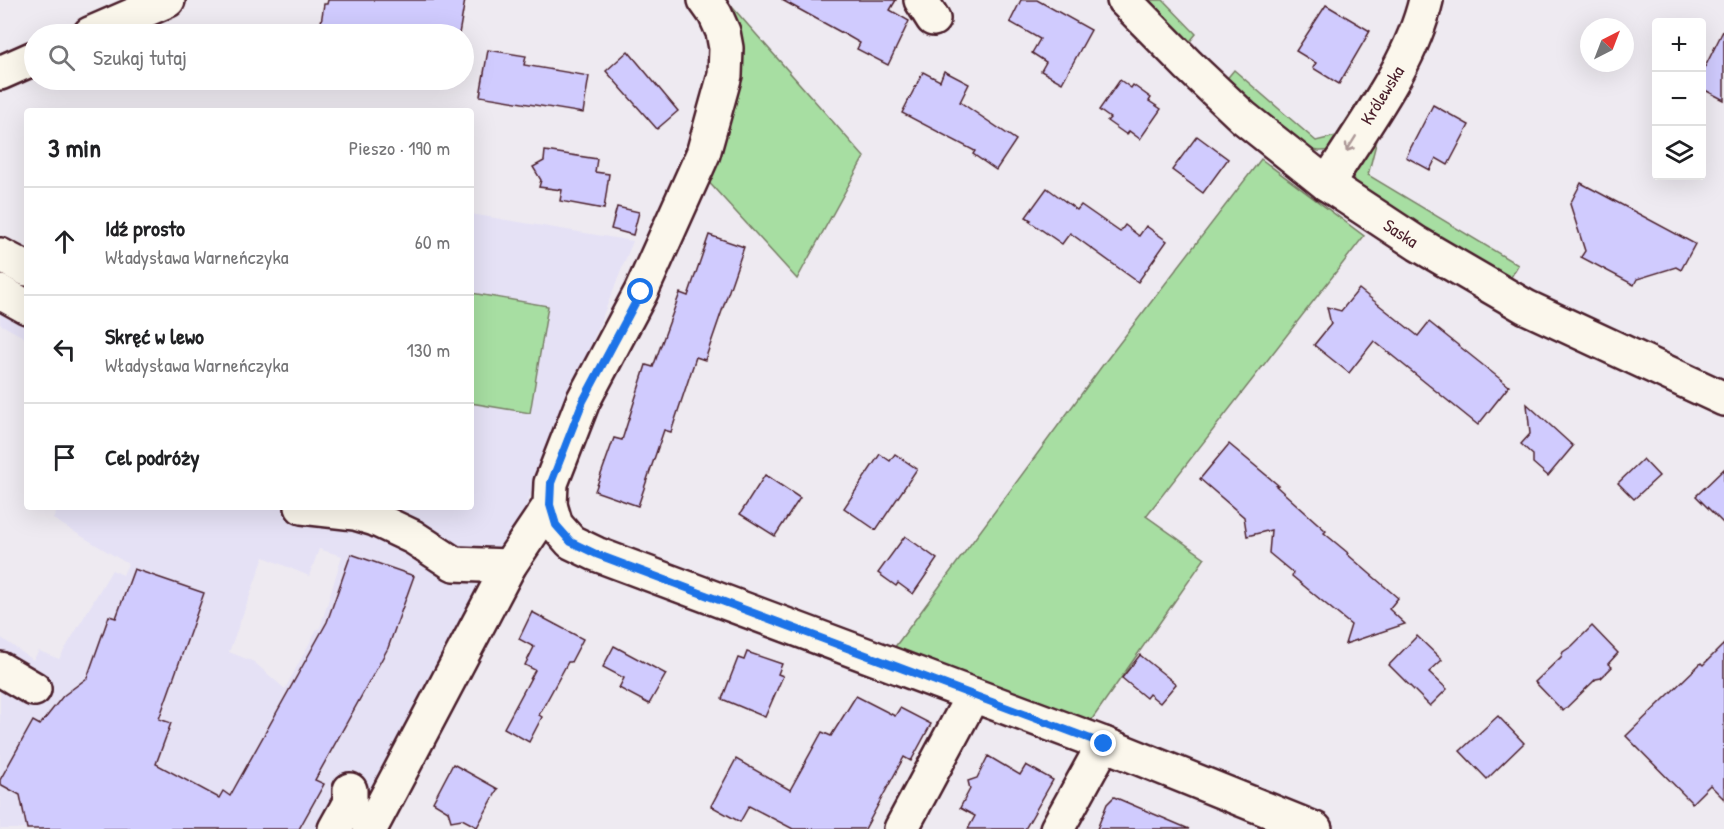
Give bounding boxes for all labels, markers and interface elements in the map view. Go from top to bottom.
north arrow [1580,18,1634,72]
map controls [1652,18,1706,180]
button: + [1652,18,1706,72]
search box [24,24,474,90]
icon: search [45,41,78,74]
text: Szukaj tutaj [93,42,187,72]
street label: Królewska [1354,61,1410,129]
button: − [1652,72,1706,126]
button: layers [1652,126,1706,180]
text: 3 min [48,130,101,165]
text: Pieszo · 190 m [349,134,450,161]
one-way arrow [1345,135,1357,152]
text: Idź prosto [105,213,185,243]
street label: Saska [1379,213,1423,253]
icon: ahead [48,225,81,258]
text: 60 m [415,228,450,255]
text: Władysława Warneńczyka [105,243,289,270]
route start [627,278,653,304]
text: Skręć w lewo [105,321,204,351]
icon: left [48,333,81,366]
text: 130 m [407,336,450,363]
text: Władysława Warneńczyka [105,351,289,378]
icon: arrive [48,441,81,474]
text: Cel podróży [105,442,200,472]
route end [1090,730,1116,756]

